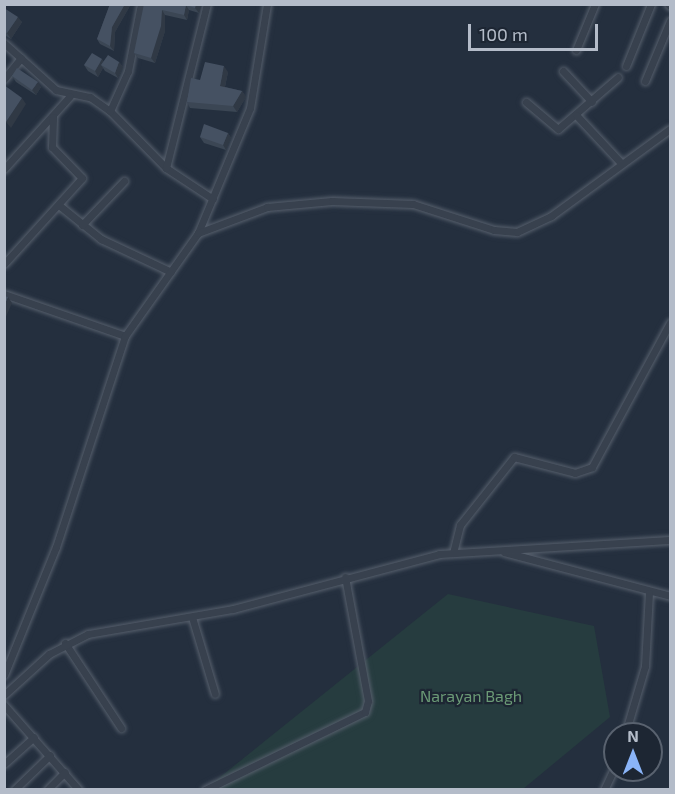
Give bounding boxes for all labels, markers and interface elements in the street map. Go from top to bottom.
scale bar [471,12,602,50]
text: 100 m [479,23,528,45]
park label: Narayan Bagh [420,686,522,706]
north arrow [603,722,663,782]
text: N [627,726,639,745]

